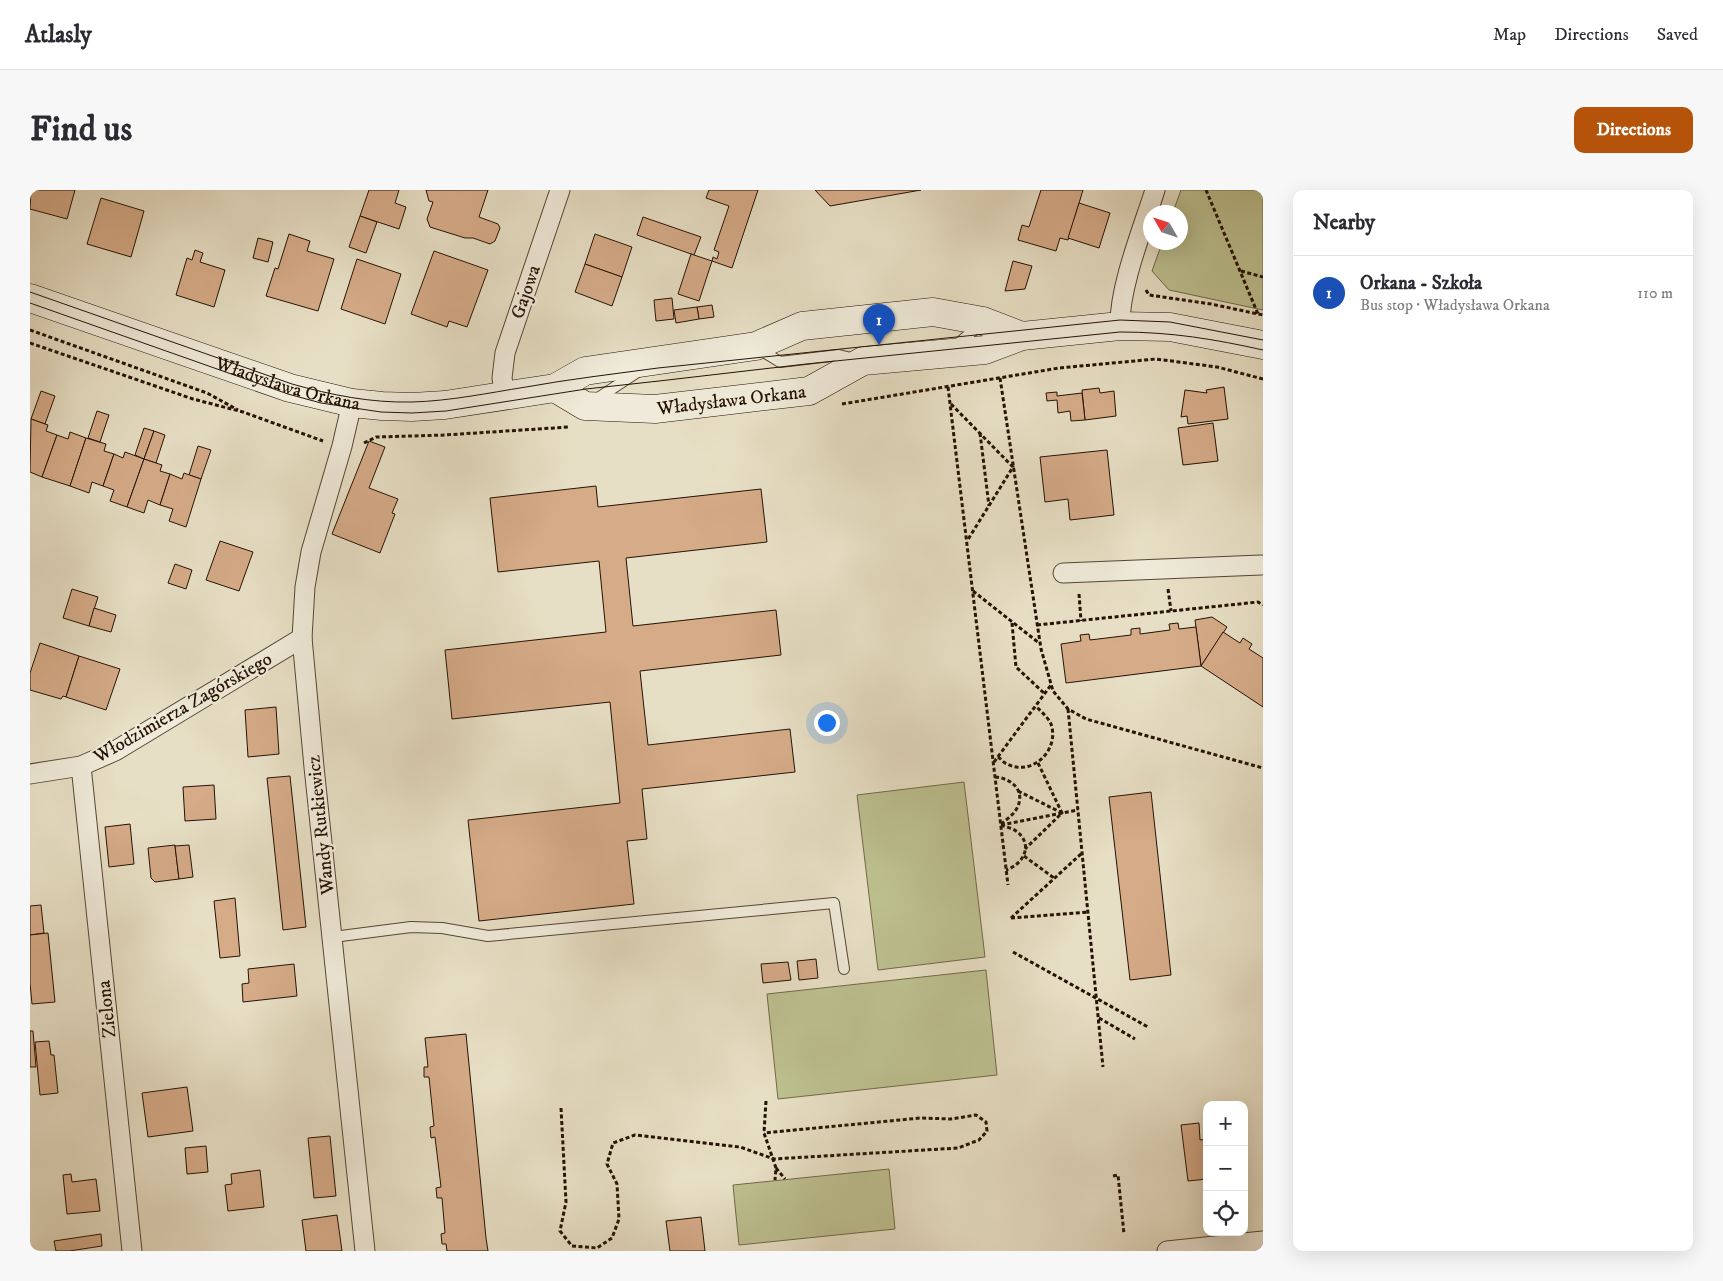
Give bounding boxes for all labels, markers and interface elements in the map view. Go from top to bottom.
text: Atlasly [25,20,92,50]
text: Map [1493,24,1526,46]
text: Directions [1554,24,1629,46]
text: Saved [1657,24,1698,46]
button: Directions [1574,107,1693,153]
text: Find us [30,108,132,152]
north arrow [1143,205,1188,250]
text: Nearby [1313,210,1375,236]
street label: Gajowa [506,262,546,322]
text: Orkana - Szkoła [1360,272,1482,295]
text: 1 [1326,283,1332,303]
text: 110 m [1637,283,1673,303]
text: Bus stop · Władysława Orkana [1360,295,1550,315]
pin: 1 [863,304,895,345]
street label: Władysława Orkana [211,351,361,415]
street label: Władysława Orkana [655,380,807,420]
street label: Włodzimierza Zagórskiego [89,647,276,769]
your location [814,710,840,736]
street label: Wandy Rutkiewicz [302,754,340,897]
street label: Zielona [93,979,121,1039]
map controls [1203,1101,1248,1236]
button: + [1203,1101,1248,1146]
button: − [1203,1146,1248,1191]
button: locate [1203,1191,1248,1236]

